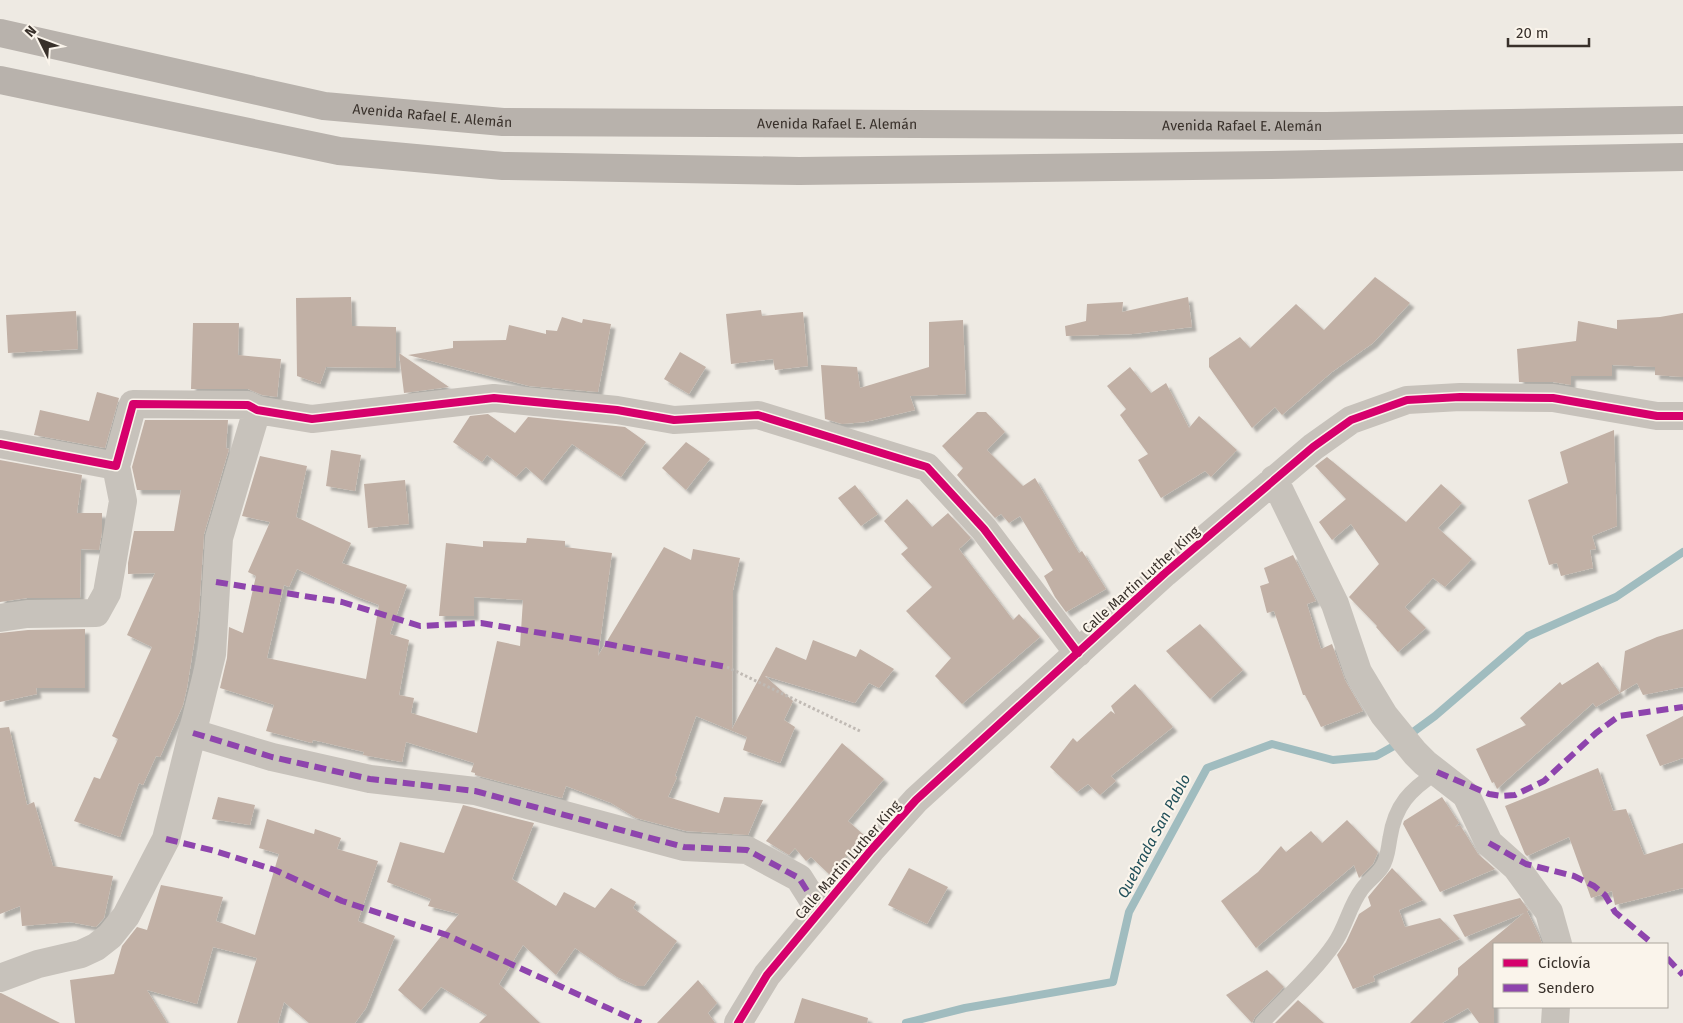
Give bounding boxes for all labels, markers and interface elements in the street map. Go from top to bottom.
north arrow [15,15,65,65]
scale bar [1508,15,1589,47]
text: N [21,22,40,41]
text: 20 m [1516,24,1549,42]
street label: Avenida Rafael E. Alemán [352,100,512,131]
street label: Avenida Rafael E. Alemán [757,115,917,133]
street label: Avenida Rafael E. Alemán [1162,117,1322,134]
street label: Calle Martin Luther King [1079,522,1204,637]
water label: Quebrada San Pablo [1114,771,1194,901]
street label: Calle Martin Luther King [792,797,905,923]
legend [1493,943,1668,1008]
text: Ciclovía [1538,954,1591,972]
text: Sendero [1538,979,1594,997]

